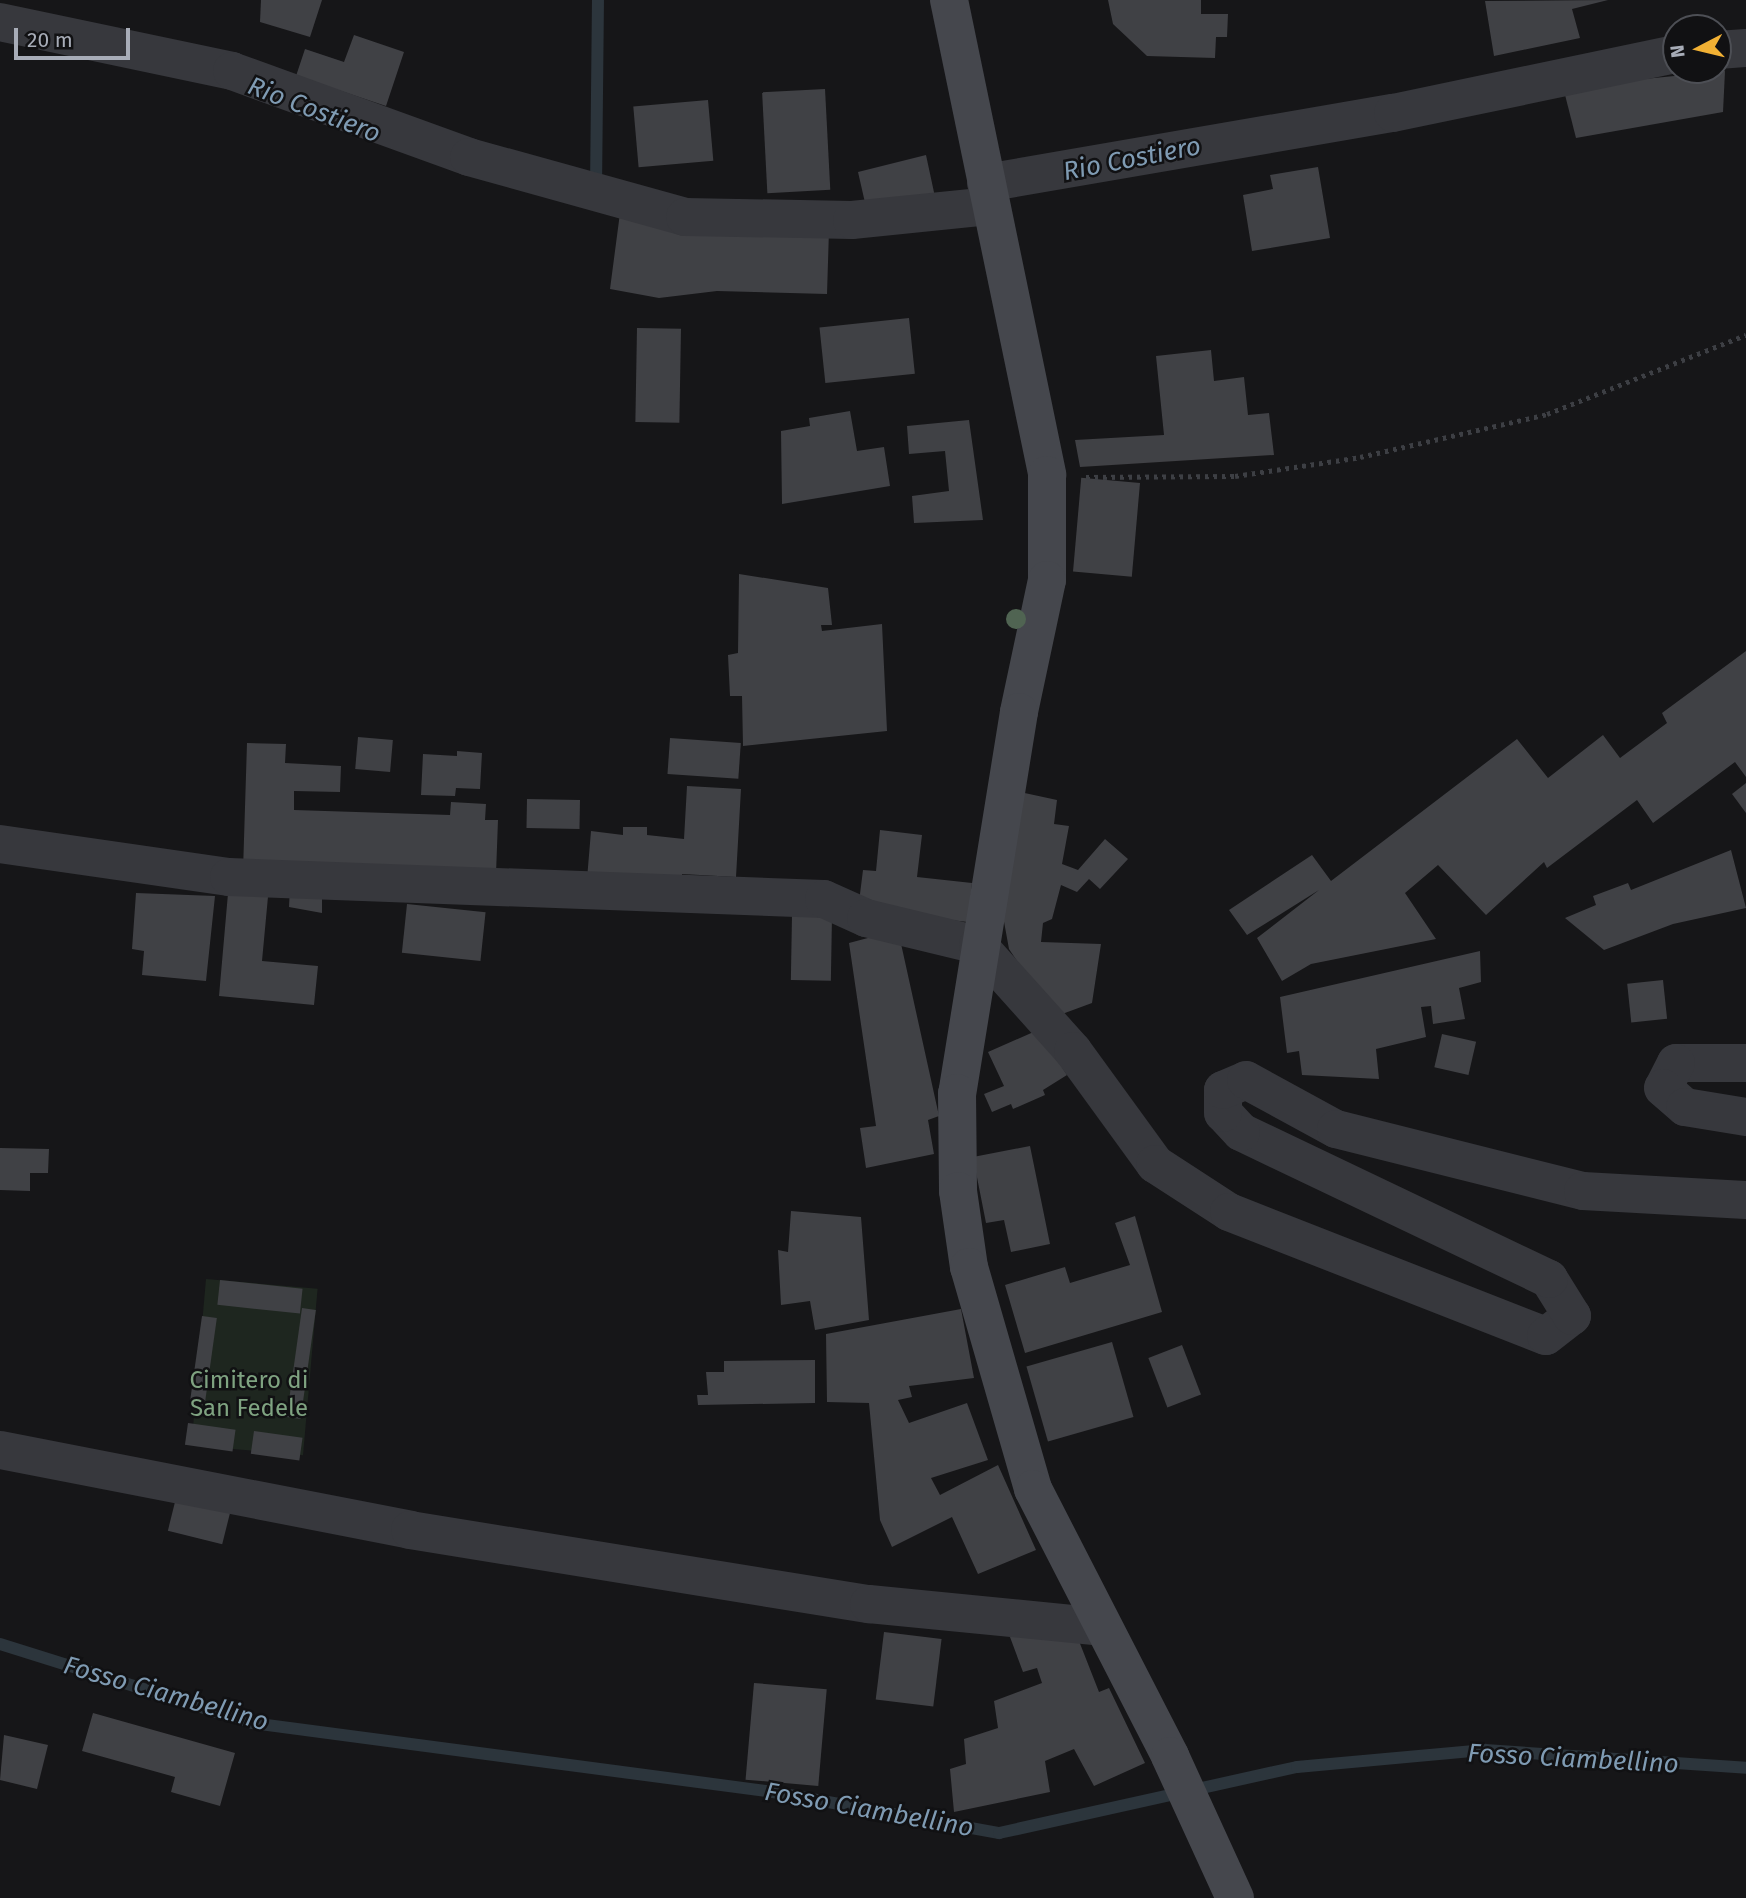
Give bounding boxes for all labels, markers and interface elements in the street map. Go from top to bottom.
scale bar [18,14,133,58]
north arrow [1662,14,1732,84]
text: 20 m [27,27,73,53]
text: N [1665,44,1690,59]
water label: Rio Costiero [243,70,385,150]
water label: Rio Costiero [1061,130,1203,188]
park label: Cimitero di San Fedele [190,1367,308,1423]
water label: Fosso Ciambellino [60,1650,272,1738]
water label: Fosso Ciambellino [1467,1738,1679,1780]
water label: Fosso Ciambellino [762,1776,976,1844]

